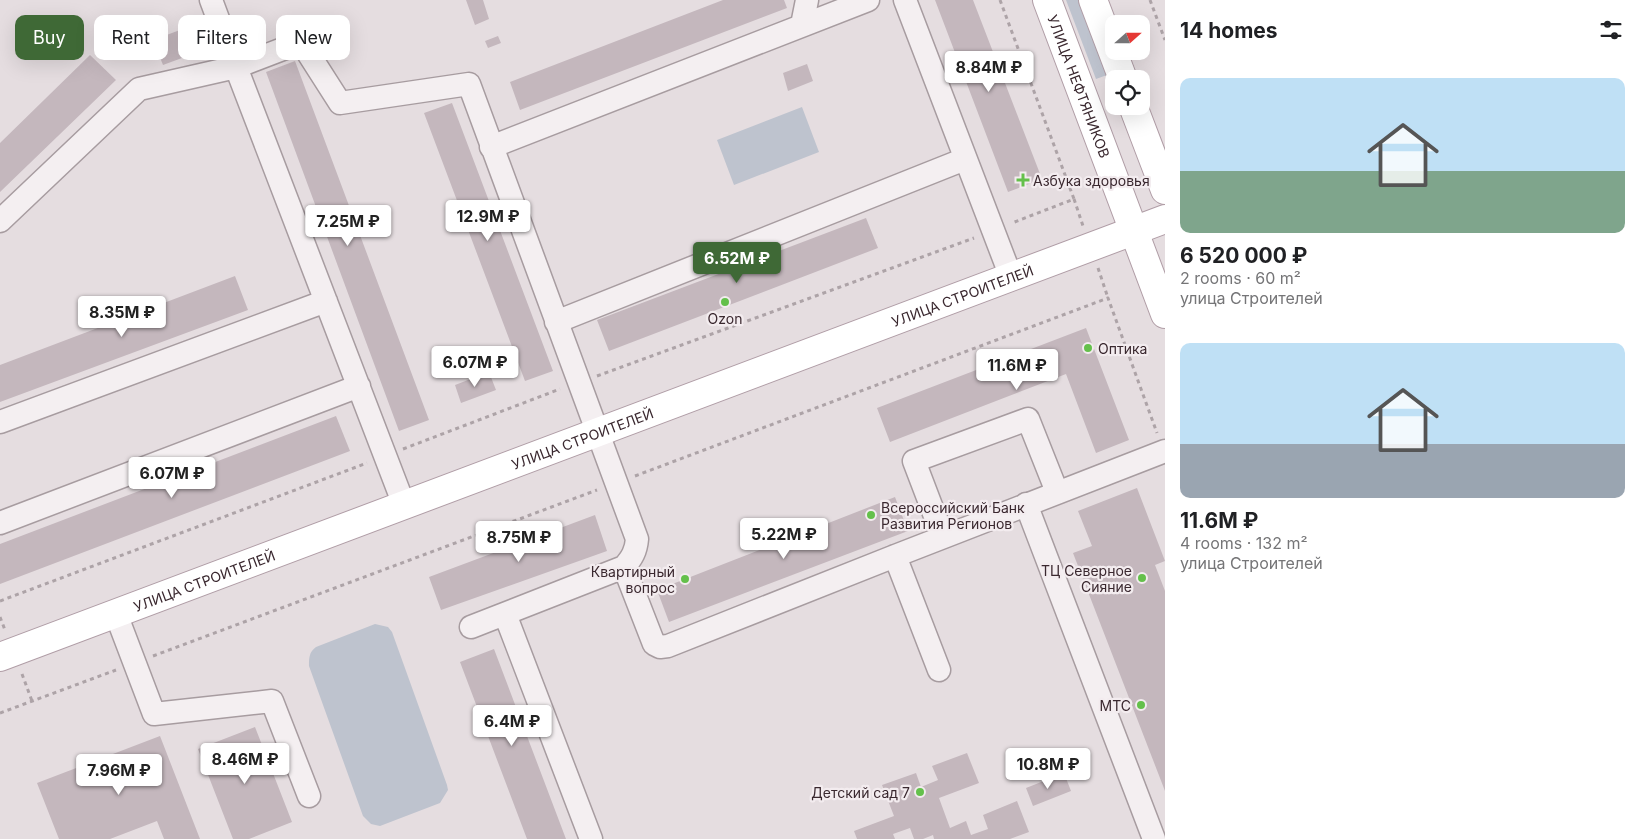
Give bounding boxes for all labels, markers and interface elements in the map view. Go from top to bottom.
street label: УЛИЦА НЕФТЯНИКОВ [1045,12,1114,160]
chip: Buy [15,15,84,60]
chip: Rent [94,15,168,60]
chip: Filters [178,15,266,60]
chip: New [276,15,350,60]
north arrow [1105,15,1150,60]
map controls [1105,15,1150,115]
icon: filters [1597,16,1625,44]
text: 14 homes [1180,18,1278,43]
pin: 8.84M ₽ [943,51,1035,93]
text: 8.84M ₽ [956,57,1022,77]
button: locate [1105,70,1150,115]
icon: home [1358,110,1448,200]
place label: Азбука здоровья [1033,172,1150,189]
marker: Азбука здоровья [1017,174,1029,186]
pin: 12.9M ₽ [442,200,534,242]
pin: 7.25M ₽ [302,204,394,247]
text: 12.9M ₽ [456,206,520,226]
text: 7.25M ₽ [316,211,380,231]
pin: 6.52M ₽ [691,242,783,284]
text: 6 520 000 ₽ [1180,243,1307,268]
text: 6.52M ₽ [704,248,770,268]
street label: УЛИЦА СТРОИТЕЛЕЙ [889,260,1035,330]
text: 2 rooms · 60 m² [1180,268,1301,288]
text: улица Строителей [1180,288,1323,308]
pin: 8.35M ₽ [76,296,168,338]
marker: Ozon [719,296,731,308]
text: 8.35M ₽ [89,302,155,322]
place label: Ozon [708,310,742,327]
place label: Оптика [1098,340,1147,357]
marker: Оптика [1082,342,1094,354]
pin: 6.07M ₽ [429,346,521,388]
pin: 11.6M ₽ [971,348,1063,391]
text: 6.07M ₽ [442,352,508,372]
text: 11.6M ₽ [987,355,1047,375]
icon: home [1358,375,1448,465]
street label: УЛИЦА СТРОИТЕЛЕЙ [509,403,655,472]
pin: 6.07M ₽ [126,456,218,499]
text: 6.07M ₽ [139,463,205,483]
place label: Всероссийский Банк Развития Регионов [881,499,1025,532]
text: 11.6M ₽ [1180,508,1258,533]
marker: Всероссийский Банк Развития Регионов [865,509,877,521]
pin: 5.22M ₽ [738,518,830,560]
pin: 8.75M ₽ [473,520,565,563]
text: 5.22M ₽ [751,524,817,544]
text: 8.75M ₽ [487,527,551,547]
text: 4 rooms · 132 m² [1180,533,1308,553]
street label: УЛИЦА СТРОИТЕЛЕЙ [131,545,277,615]
text: улица Строителей [1180,553,1323,573]
place label: ТЦ Северное Сияние [1041,562,1132,595]
place label: Квартирный вопрос [591,563,675,596]
marker: ТЦ Северное Сияние [1136,572,1148,584]
marker: Квартирный вопрос [679,573,691,585]
place label: МТС [1100,697,1131,714]
marker: МТС [1135,699,1147,711]
pin: 6.4M ₽ [471,704,553,747]
text: 6.4M ₽ [484,711,540,731]
pin: 8.46M ₽ [199,742,291,785]
pin: 10.8M ₽ [1002,748,1094,790]
text: 8.46M ₽ [211,749,279,769]
pin: 7.96M ₽ [73,754,165,796]
text: 10.8M ₽ [1016,754,1080,774]
text: 7.96M ₽ [87,760,151,780]
place label: Детский сад 7 [811,784,910,801]
marker: Детский сад 7 [914,786,926,798]

